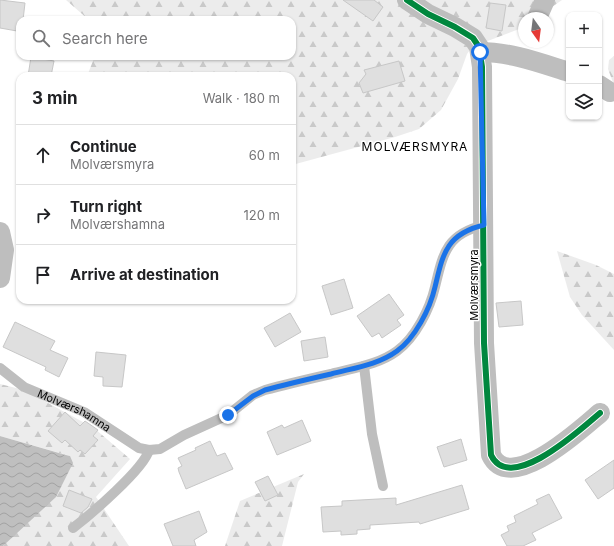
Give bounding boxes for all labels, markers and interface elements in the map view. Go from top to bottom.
north arrow [518,12,554,48]
map controls [566,12,602,120]
button: + [566,12,602,48]
search box [16,16,296,60]
icon: search [30,27,52,49]
text: Search here [62,29,148,48]
route start [471,43,489,61]
button: − [566,48,602,84]
button: layers [566,84,602,120]
text: 3 min [32,88,78,108]
text: Walk · 180 m [203,90,280,106]
text: Continue [70,137,137,156]
district label: MOLVÆRSMYRA [362,139,468,154]
icon: ahead [32,144,54,166]
text: 60 m [249,147,280,163]
text: Molværsmyra [70,156,154,172]
text: Turn right [70,197,142,216]
icon: right [32,204,54,226]
text: 120 m [244,207,280,223]
text: Molværshamna [70,216,165,232]
street label: Molværsmyra [467,249,481,321]
icon: arrive [32,264,54,286]
text: Arrive at destination [70,265,219,284]
street label: Molværshamna [35,386,113,435]
route end [219,406,237,424]

